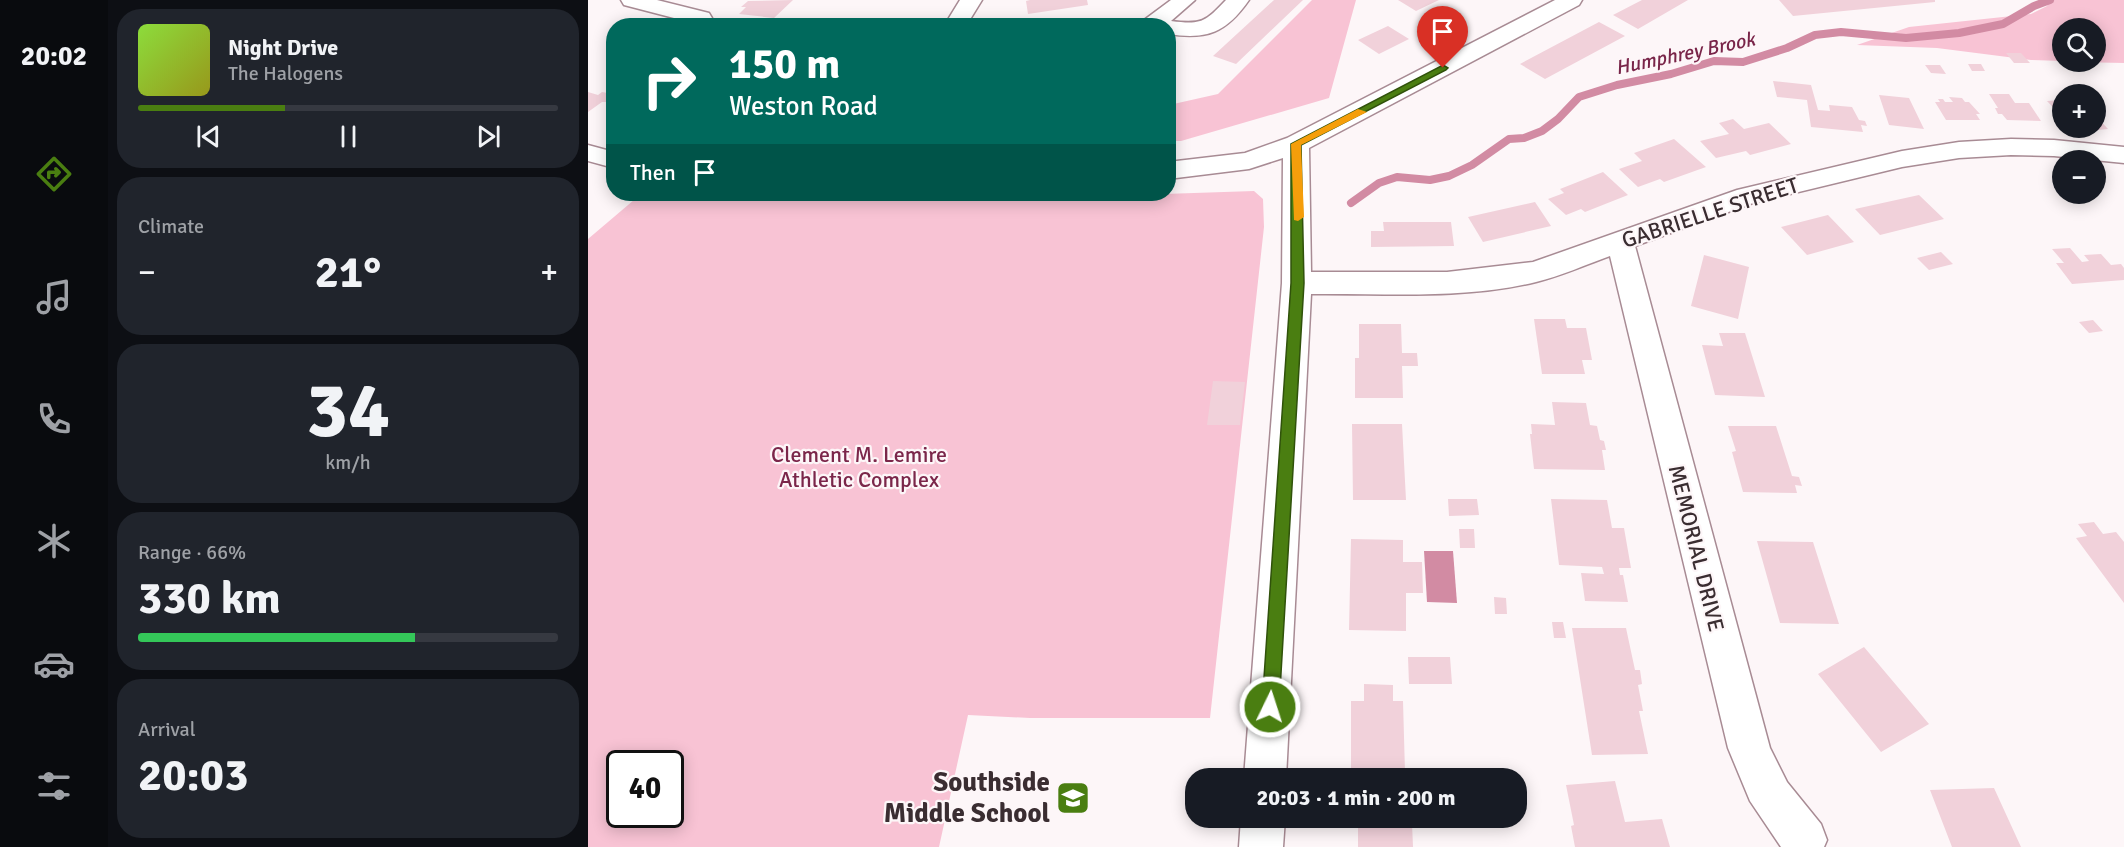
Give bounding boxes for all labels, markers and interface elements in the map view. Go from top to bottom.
pin [1417,6,1468,68]
icon: arrive [1426,15,1459,48]
map controls [2052,18,2106,204]
button: search [2052,18,2106,72]
water label: Humphrey Brook [1613,26,1759,80]
text: Night Drive [228,34,338,61]
text: 150 m [729,39,840,90]
text: 20:02 [21,40,87,73]
icon: right [630,42,708,120]
text: The Halogens [228,61,343,86]
button: + [2052,84,2106,138]
text: Weston Road [729,90,878,123]
icon: previous [192,120,225,153]
icon: pause [332,120,365,153]
icon: next [472,120,505,153]
button: − [2052,150,2106,204]
icon: directions [33,153,75,195]
icon: arrive [688,156,721,189]
text: Then [630,159,676,186]
street label: GABRIELLE STREET [1618,171,1802,254]
text: Climate [138,214,204,239]
text: 21° [315,245,381,300]
text: − [138,252,156,293]
text: + [540,252,558,293]
icon: music [33,276,75,318]
text: 34 [306,363,390,459]
icon: phone [33,398,75,440]
park label: Clement M. Lemire Athletic Complex [771,441,947,493]
text: km/h [325,450,371,475]
street label: MEMORIAL DRIVE [1663,462,1730,634]
icon: climate [33,520,75,562]
text: Range · 66% [138,540,246,565]
text: 330 km [138,571,281,626]
icon: car [33,643,75,685]
position arrow [1238,675,1302,739]
text: Arrival [138,717,196,742]
text: 20:03 [138,748,248,803]
speed limit sign: 40 [606,750,684,828]
icon: filters [33,765,75,807]
place label: Southside Middle School [884,766,1050,830]
school or university icon: Southside Middle School [1055,780,1091,816]
text: 20:03 · 1 min · 200 m [1256,784,1456,811]

